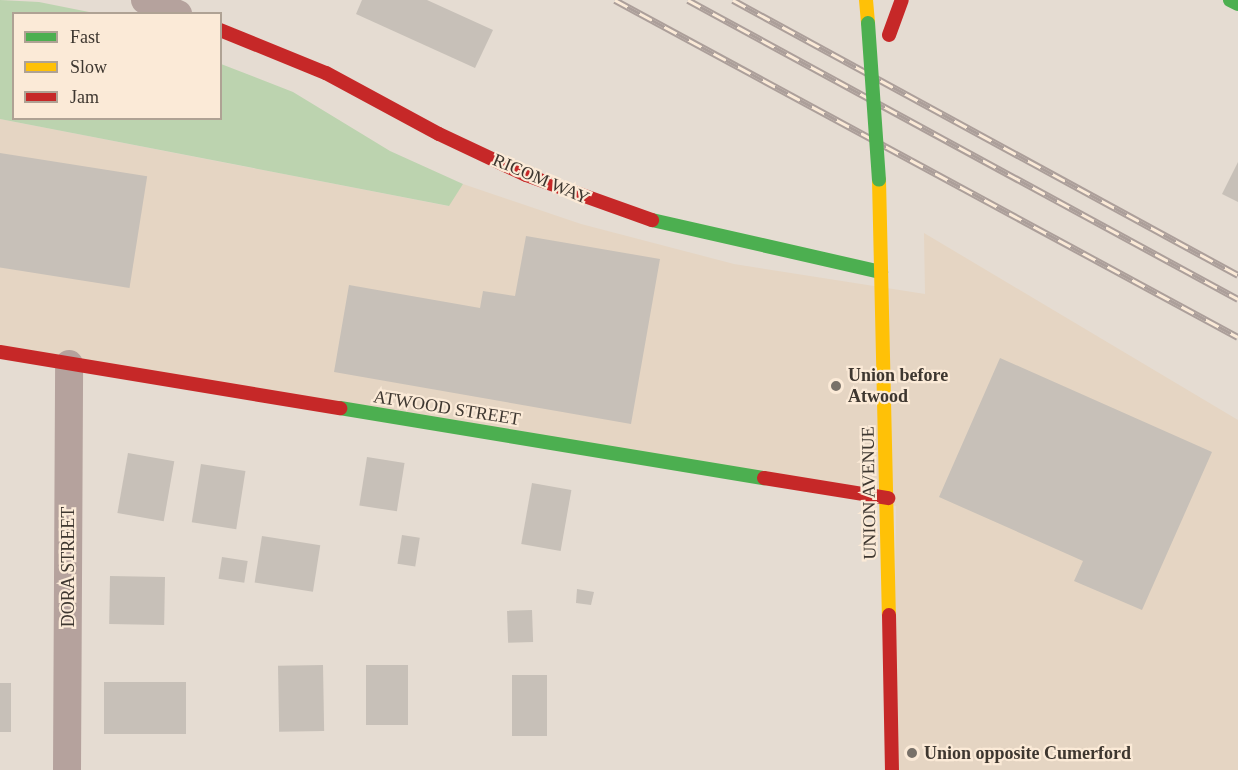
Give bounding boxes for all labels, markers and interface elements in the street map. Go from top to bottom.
legend [12,12,222,120]
text: Fast [70,27,100,47]
text: Slow [70,57,107,77]
text: Jam [70,87,99,107]
street label: RICOM WAY [489,149,593,209]
place label: Union before Atwood [848,365,948,407]
marker: Union before Atwood [829,379,843,393]
street label: ATWOOD STREET [372,386,522,430]
street label: UNION AVENUE [857,426,881,560]
street label: DORA STREET [57,506,79,628]
place label: Union opposite Cumerford [924,742,1131,764]
marker: Union opposite Cumerford [905,746,919,760]

